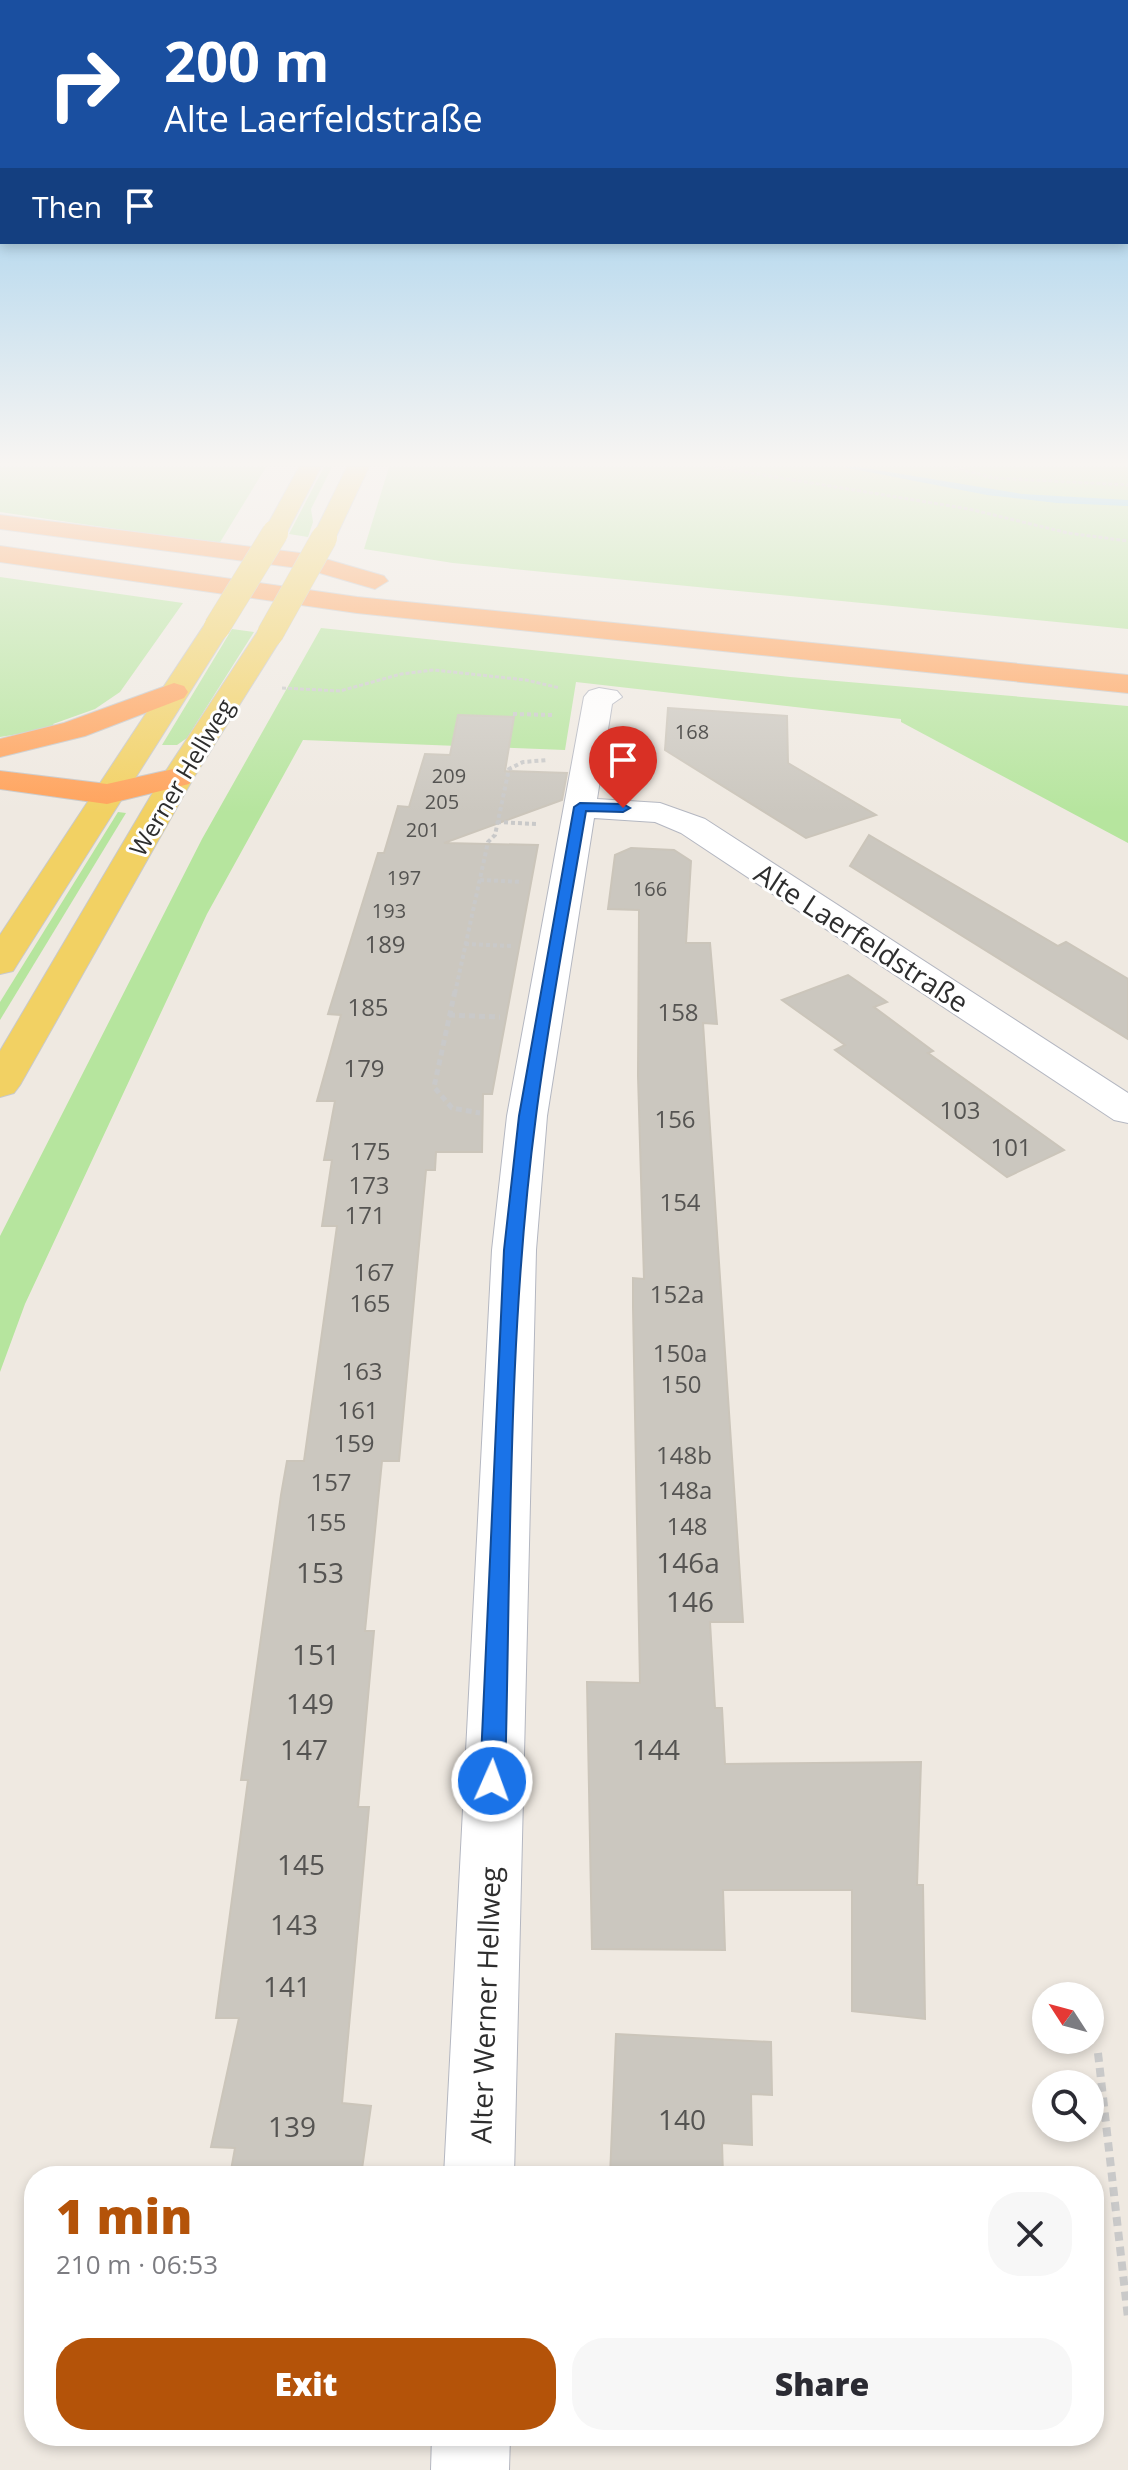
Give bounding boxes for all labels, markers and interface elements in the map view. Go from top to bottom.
text: 200 m [164,22,330,98]
icon: right [32,32,136,136]
text: Alte Laerfeldstraße [164,94,483,143]
icon: arrive [118,184,162,228]
text: Then [32,186,102,227]
street label: Werner Hellweg [121,692,241,862]
house number: 168 [675,718,709,745]
pin [589,726,657,808]
icon: arrive [601,738,645,782]
house number: 209 [432,762,466,789]
house number: 205 [425,788,459,815]
house number: 201 [406,816,440,843]
street label: Alte Laerfeldstraße [748,854,976,1020]
house number: 197 [387,864,421,891]
house number: 166 [633,875,667,902]
house number: 193 [372,897,406,924]
house number: 189 [364,927,406,960]
house number: 185 [347,990,389,1023]
house number: 158 [657,995,699,1028]
house number: 179 [343,1051,385,1084]
house number: 103 [939,1093,981,1126]
house number: 156 [654,1102,696,1135]
house number: 101 [990,1130,1032,1163]
house number: 175 [349,1134,391,1167]
house number: 173 [348,1168,390,1201]
house number: 154 [659,1185,701,1218]
house number: 171 [344,1198,386,1231]
house number: 167 [353,1255,395,1288]
house number: 152a [650,1277,704,1310]
house number: 165 [349,1286,391,1319]
house number: 150a [653,1336,707,1369]
house number: 163 [341,1354,383,1387]
house number: 150 [660,1367,702,1400]
house number: 161 [337,1393,379,1426]
house number: 159 [333,1426,375,1459]
house number: 148b [656,1438,712,1471]
house number: 157 [310,1465,352,1498]
house number: 148a [658,1473,712,1506]
house number: 155 [305,1505,347,1538]
house number: 148 [666,1509,708,1542]
house number: 146a [656,1543,720,1581]
house number: 153 [296,1553,344,1591]
house number: 146 [666,1582,714,1620]
house number: 151 [292,1635,340,1673]
house number: 149 [286,1684,334,1722]
house number: 147 [280,1730,328,1768]
house number: 144 [632,1730,680,1768]
position arrow [450,1739,534,1823]
house number: 145 [277,1845,325,1883]
street label: Alter Werner Hellweg [461,1866,509,2144]
house number: 143 [270,1905,318,1943]
house number: 141 [263,1967,311,2005]
north arrow [1032,1982,1104,2054]
map controls [1032,1982,1104,2142]
button: search [1032,2070,1104,2142]
house number: 140 [658,2100,706,2138]
house number: 139 [268,2107,316,2145]
text: 1 min [56,2183,192,2248]
button: close [988,2192,1072,2276]
text: 210 m · 06:53 [56,2246,218,2282]
button: Exit [56,2338,556,2430]
button: Share [572,2338,1072,2430]

